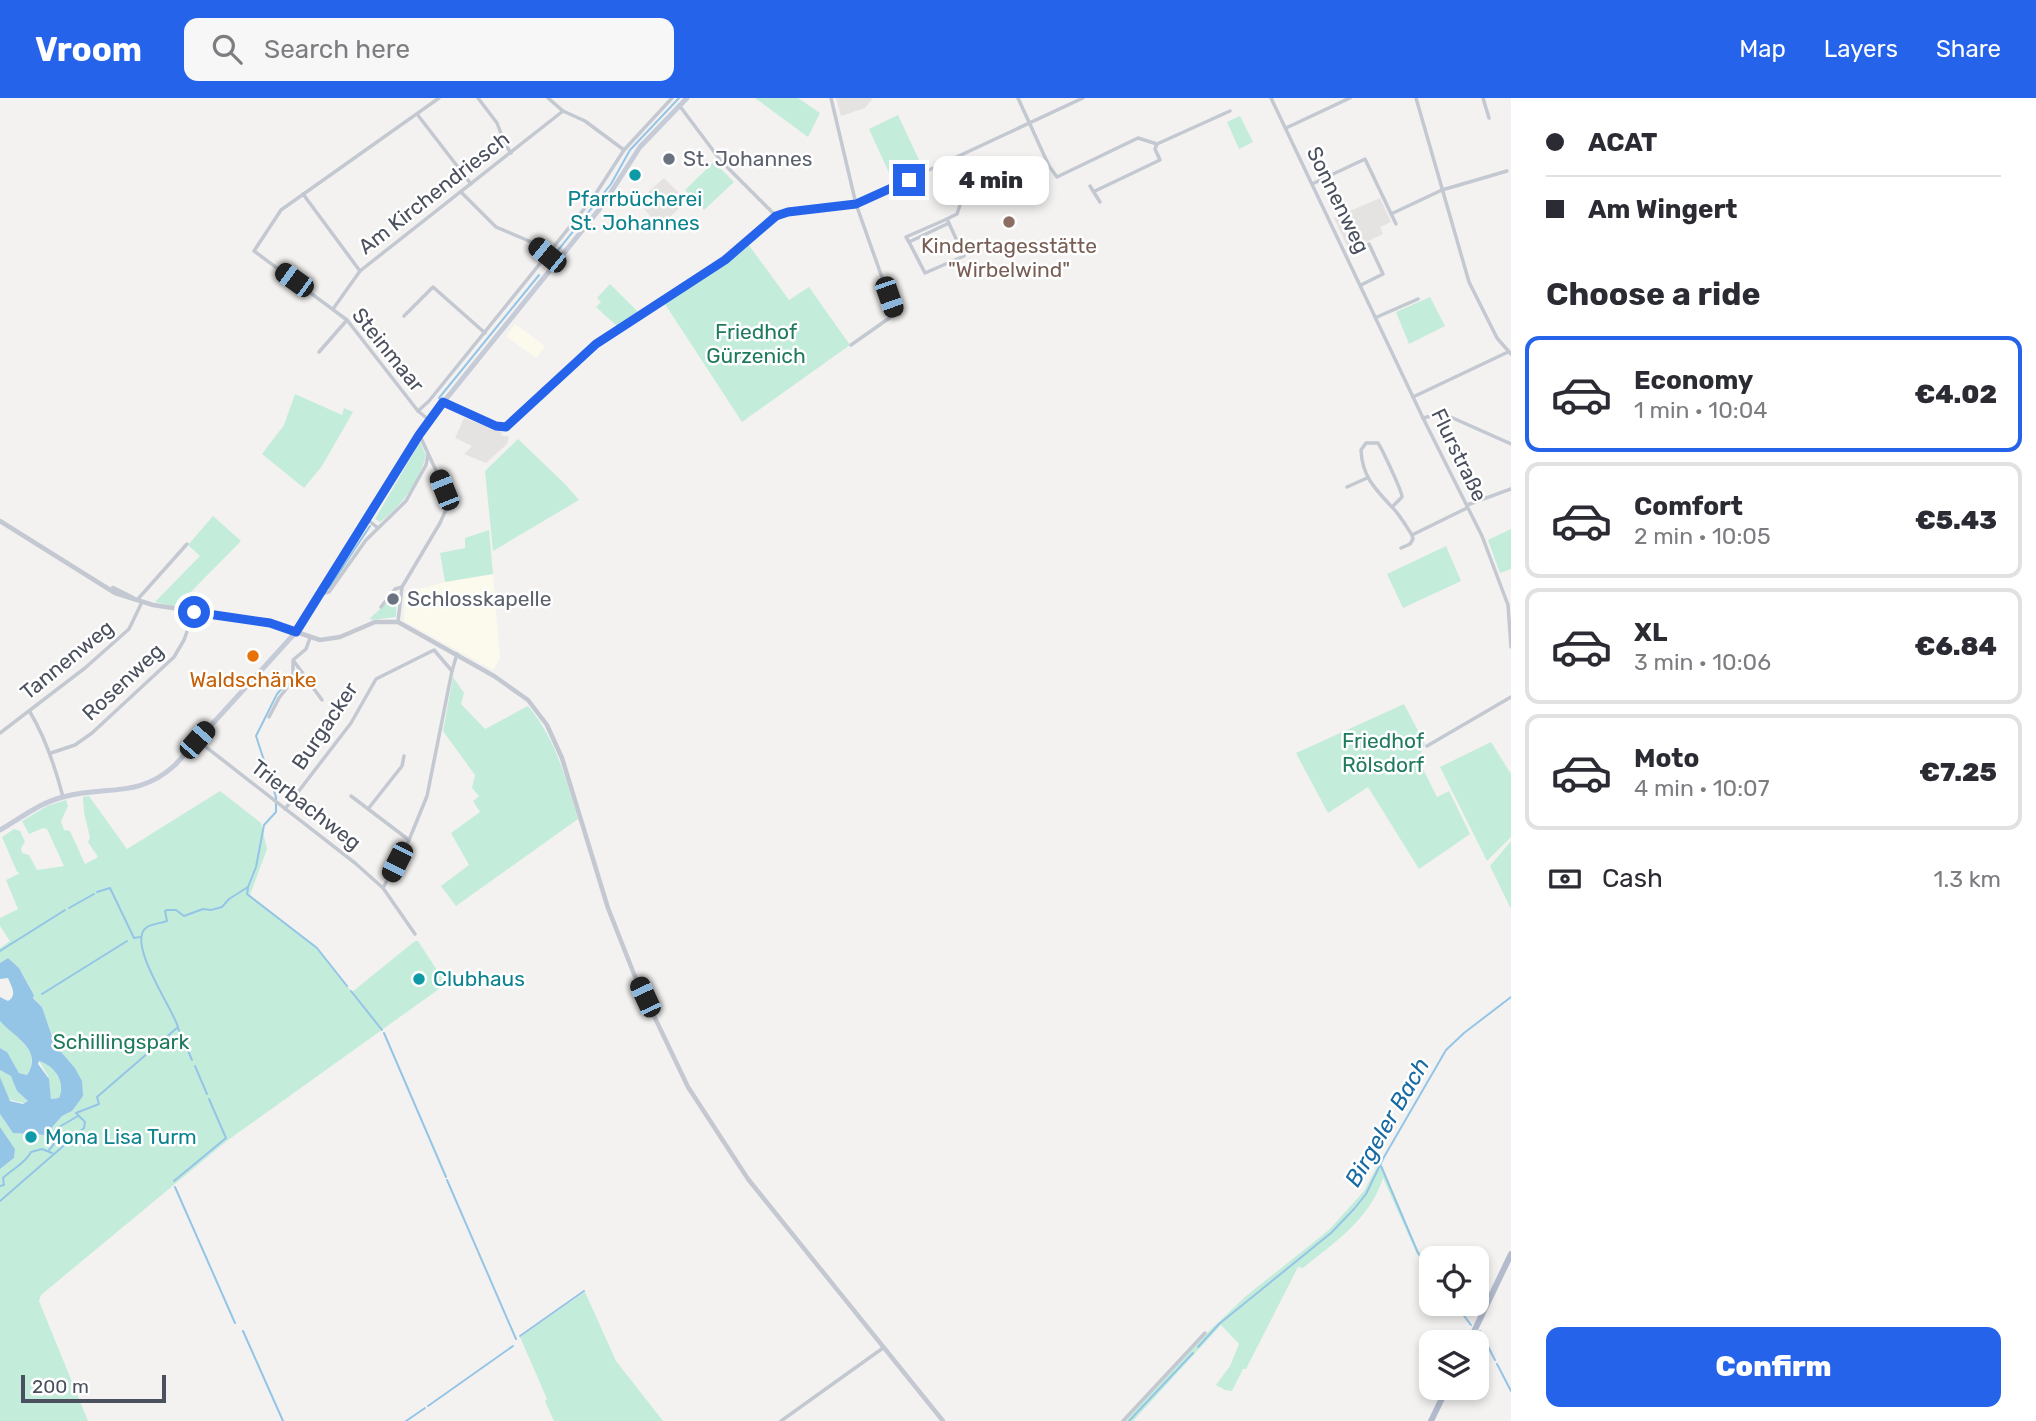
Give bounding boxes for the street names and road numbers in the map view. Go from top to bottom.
street label: Am Kirchendriesch [353,126,514,259]
street label: Sonnenweg [1302,142,1375,257]
street label: Steinmaar [347,303,430,397]
street label: Flurstraße [1426,404,1493,505]
street label: Tannenweg [15,615,118,705]
street label: Rosenweg [77,638,168,725]
street label: Burgacker [286,677,363,774]
street label: Trierbachweg [246,754,366,855]

